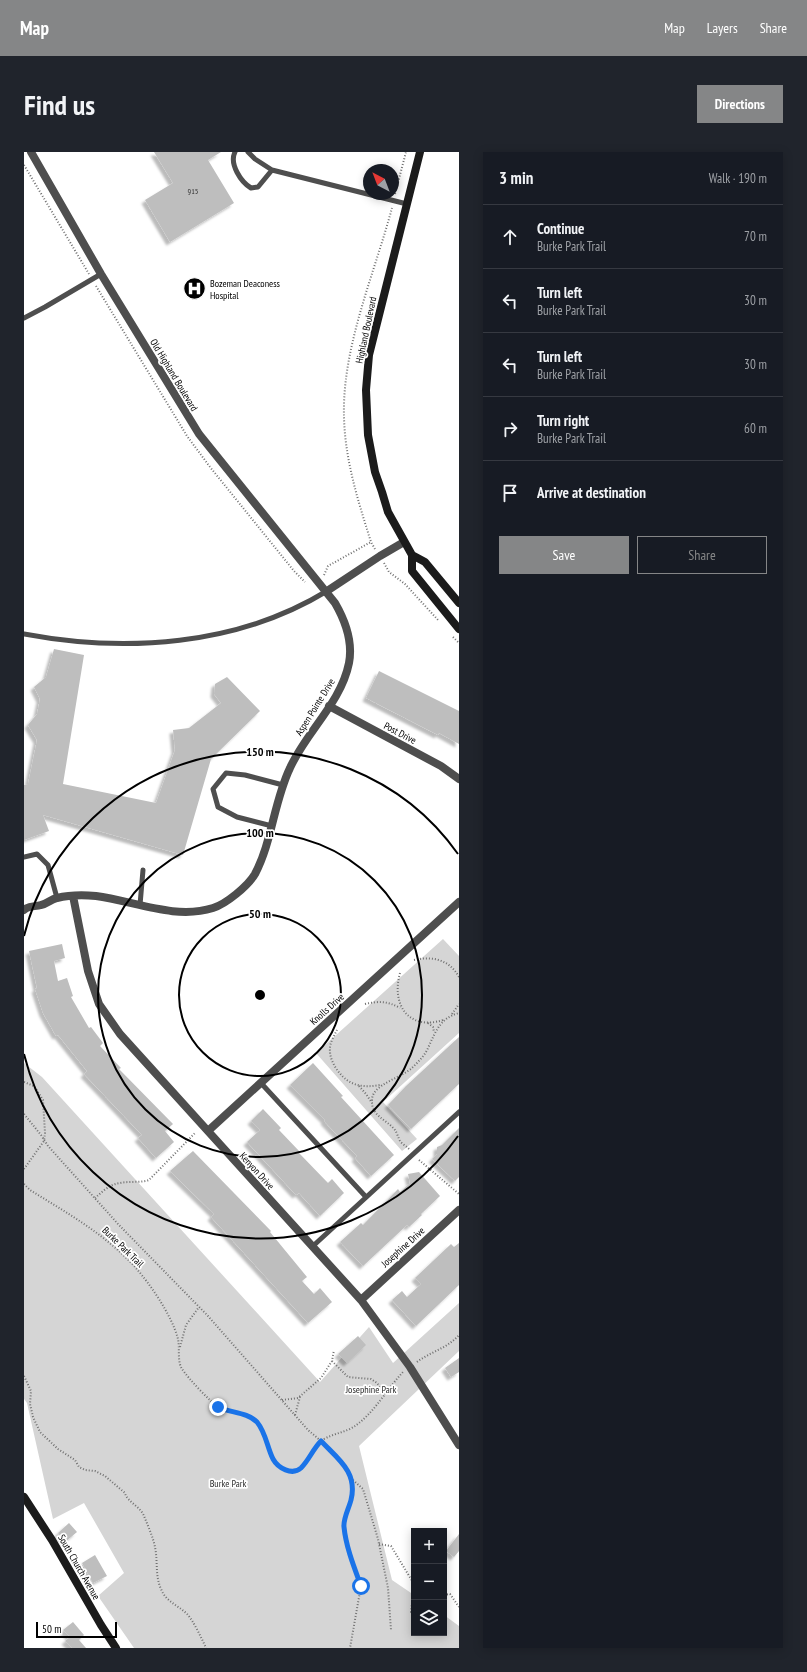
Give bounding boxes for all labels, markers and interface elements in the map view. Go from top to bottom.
text: Map [20,16,49,40]
text: Map [664,19,685,37]
text: Layers [707,19,738,37]
text: Share [760,19,787,37]
button: Directions [697,85,783,123]
text: Find us [24,86,95,123]
north arrow [363,164,399,200]
text: 3 min [499,167,533,189]
text: Walk · 190 m [709,170,767,187]
house number: 915 [188,186,198,196]
text: Continue [537,219,584,238]
icon: ahead [499,226,521,248]
text: 70 m [744,228,767,245]
text: Burke Park Trail [537,238,606,255]
hospital icon: Bozeman Deaconess Hospital [181,276,207,302]
place label: Bozeman Deaconess Hospital [210,277,281,302]
text: Turn left [537,283,582,302]
icon: left [499,290,521,312]
text: 30 m [744,292,767,309]
street label: Highland Boulevard [353,295,379,365]
text: Burke Park Trail [537,302,606,319]
street label: Old Highland Boulevard [147,336,201,414]
text: Turn left [537,347,582,366]
icon: left [499,354,521,376]
text: 30 m [744,356,767,373]
text: Burke Park Trail [537,366,606,383]
text: Turn right [537,411,589,430]
icon: right [499,418,521,440]
text: 60 m [744,420,767,437]
text: Burke Park Trail [537,430,606,447]
icon: arrive [499,482,521,504]
text: Arrive at destination [537,483,646,502]
button: Save [499,536,629,574]
button: Share [637,536,767,574]
street label: Aspen Pointe Drive [292,676,338,738]
street label: Post Drive [382,719,418,747]
text: 150 m [246,744,274,759]
text: 100 m [246,825,274,840]
text: 50 m [249,906,271,921]
centre of rings [253,988,267,1002]
street label: Knolls Drive [307,990,347,1028]
street label: Kenyon Drive [237,1150,277,1192]
street label: Burke Park Trail [99,1224,147,1271]
street label: Josephine Drive [378,1224,427,1271]
park label: Josephine Park [345,1383,396,1396]
route end [209,1398,227,1416]
park label: Burke Park [210,1477,246,1490]
map controls [411,1528,447,1636]
button: + [411,1528,447,1564]
street label: South Church Avenue [55,1532,103,1602]
button: − [411,1564,447,1600]
route start [352,1577,370,1595]
button: layers [411,1600,447,1636]
scale bar [36,1620,117,1639]
text: 50 m [42,1622,61,1636]

